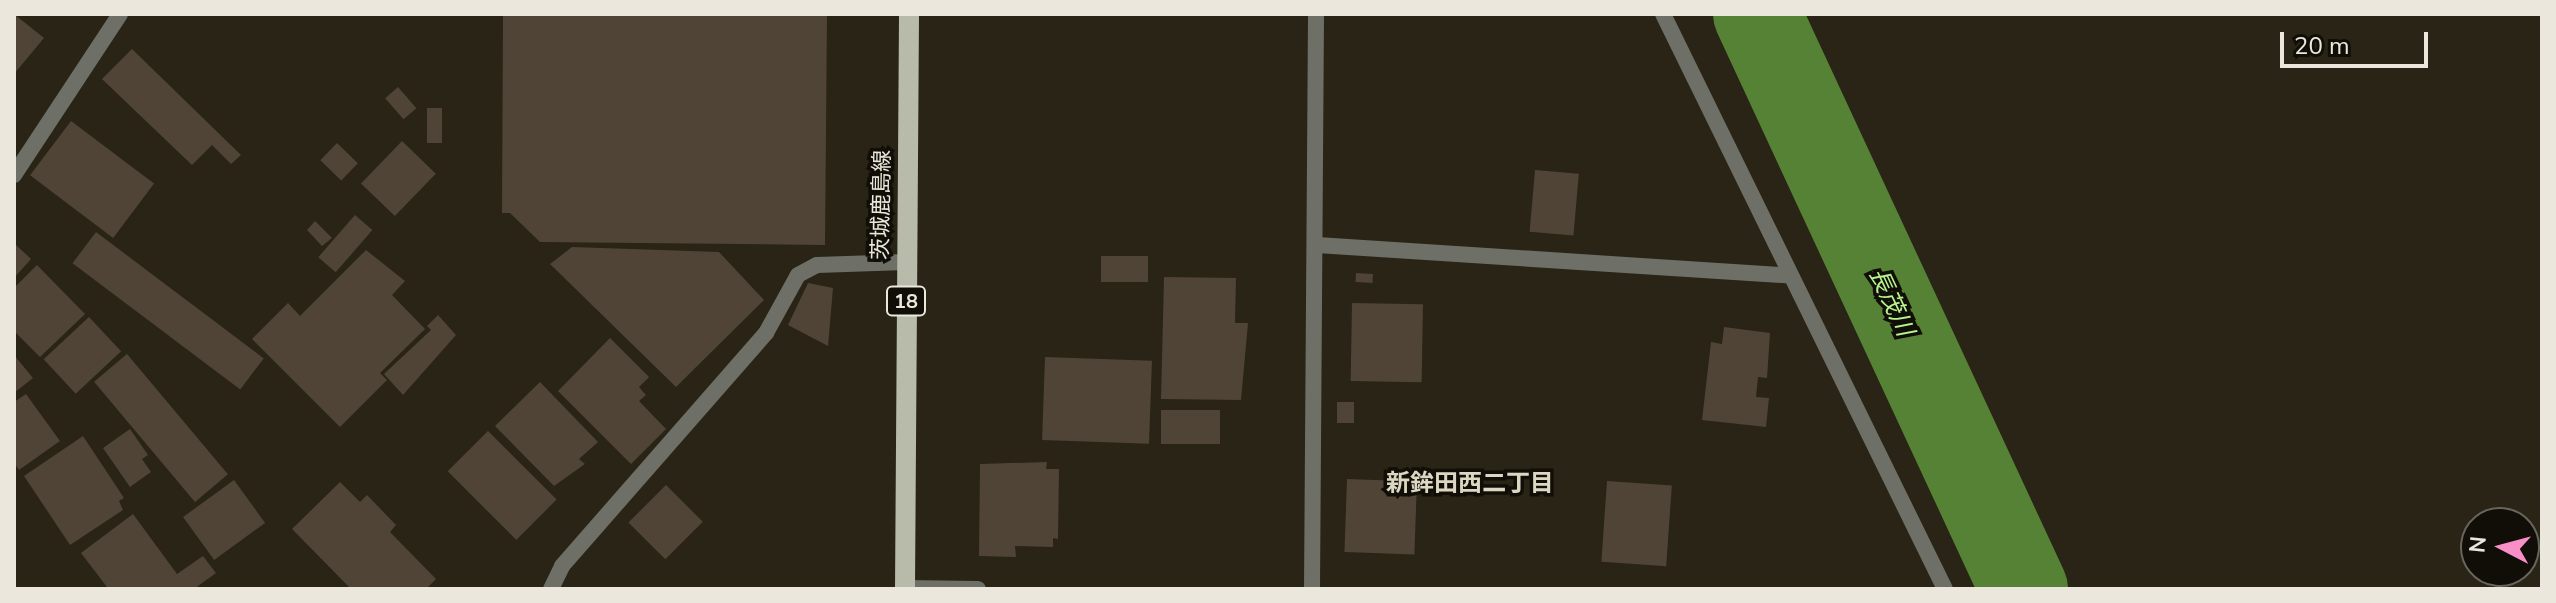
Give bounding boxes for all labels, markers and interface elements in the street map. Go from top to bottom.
scale bar [2284,16,2432,66]
text: 20 m [2294,30,2350,62]
street label: 茨城鹿島線 [868,150,896,260]
water label: 長茂川 [1863,263,1919,341]
road number: 18 [886,285,926,317]
district label: 新鉾田西二丁目 [1386,470,1554,498]
north arrow [2460,507,2540,587]
text: N [2462,535,2494,554]

